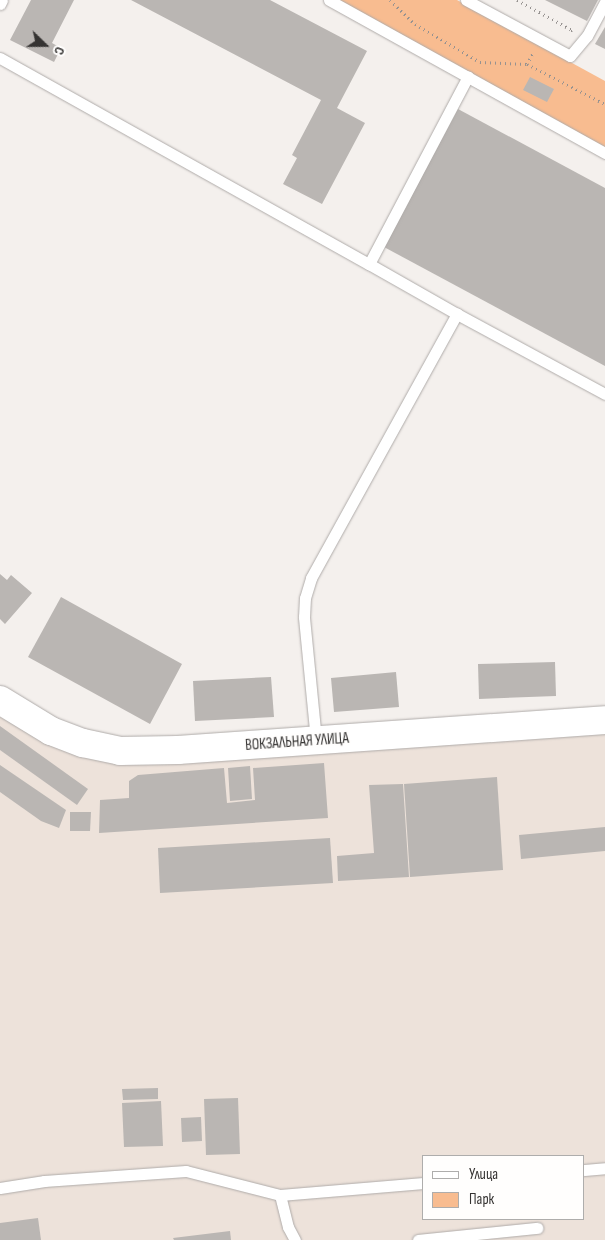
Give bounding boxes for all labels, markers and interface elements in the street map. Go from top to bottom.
north arrow [20,20,70,70]
text: С [50,44,69,57]
street label: ВОКЗАЛЬНАЯ УЛИЦА [245,729,349,755]
legend [422,1155,585,1220]
text: Улица [469,1165,498,1184]
text: Парк [469,1190,494,1209]

